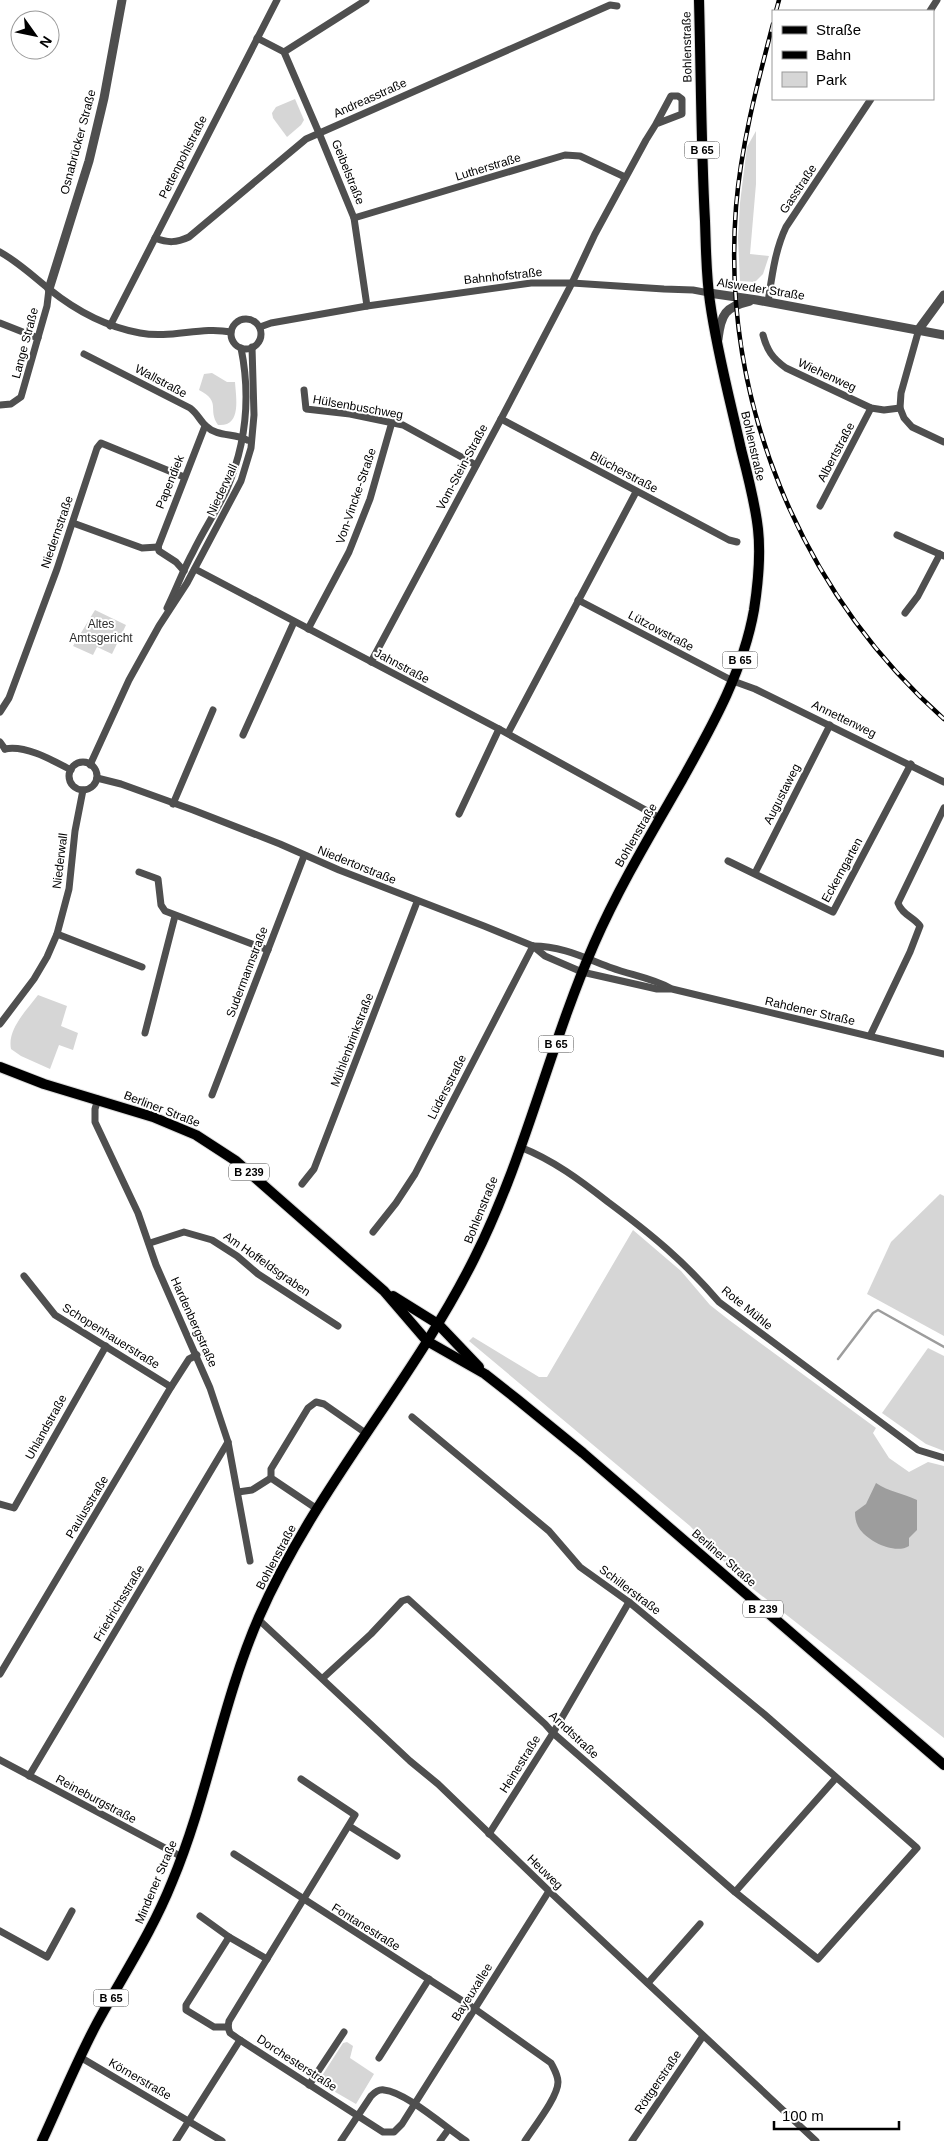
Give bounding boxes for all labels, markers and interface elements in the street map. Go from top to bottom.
north arrow [10,10,60,60]
legend [772,10,934,100]
street label: Bohlenstraße [679,11,695,83]
text: Straße [816,21,861,38]
text: N [36,33,55,51]
text: Bahn [816,46,851,63]
text: Park [816,71,847,88]
street label: Andreasstraße [331,75,409,120]
street label: Osnabrücker Straße [57,88,99,196]
street label: Pettenpohlstraße [156,113,210,201]
street label: Geibelstraße [329,138,367,207]
road number: B 65 [684,142,720,158]
street label: Lutherstraße [453,150,523,184]
street label: Gasstraße [777,162,820,216]
street label: Bahnhofstraße [463,265,543,287]
street label: Alsweder Straße [716,275,806,303]
street label: Lange Straße [9,306,41,380]
street label: Wiehenweg [796,355,858,395]
street label: Wallstraße [133,361,190,401]
street label: Hülsenbuschweg [312,392,404,422]
street label: Bohlenstraße [738,410,768,483]
street label: Albertstraße [814,420,858,484]
street label: Vom-Stein-Straße [433,421,491,512]
street label: Von-Vincke-Straße [333,446,379,546]
street label: Blücherstraße [588,448,661,496]
street label: Papendiek [153,452,187,511]
street label: Niederwall [204,462,240,518]
street label: Niedernstraße [38,493,76,570]
street label: Lützowstraße [626,608,696,654]
park label: Altes Amtsgericht [69,617,133,645]
street label: Jahnstraße [372,646,432,686]
road number: B 65 [722,652,758,668]
street label: Annettenweg [809,697,879,741]
street label: Augustaweg [761,761,803,827]
street label: Bohlenstraße [612,800,660,869]
street label: Niederwall [50,832,70,890]
street label: Eckerngarten [819,835,865,905]
street label: Niedertorstraße [316,843,399,887]
street label: Sudermannstraße [223,924,271,1019]
street label: Mühlenbrinkstraße [328,991,376,1089]
street label: Rahdener Straße [764,994,857,1028]
road number: B 65 [538,1036,574,1052]
street label: Lüdersstraße [425,1052,469,1122]
street label: Berliner Straße [122,1088,202,1130]
road number: B 239 [229,1164,269,1180]
street label: Bohlenstraße [461,1174,501,1246]
street label: Am Hoffeldsgraben [221,1229,313,1299]
street label: Hardenbergstraße [168,1275,220,1370]
street label: Rote Mühle [719,1283,775,1333]
street label: Schopenhauerstraße [60,1300,163,1372]
street label: Uhlandstraße [22,1392,70,1462]
street label: Paulusstraße [63,1473,111,1541]
street label: Bohlenstraße [253,1522,299,1592]
street label: Berliner Straße [689,1526,759,1590]
street label: Friedrichsstraße [91,1562,147,1644]
street label: Schillerstraße [596,1562,664,1618]
road number: B 239 [743,1600,783,1618]
street label: Arndtstraße [546,1708,602,1762]
street label: Heinestraße [497,1732,543,1795]
street label: Reineburgstraße [53,1772,139,1826]
street label: Mindener Straße [132,1838,180,1926]
street label: Heuweg [524,1852,566,1892]
street label: Fontanestraße [329,1900,403,1954]
street label: Bayeuxallee [449,1960,495,2023]
road number: B 65 [94,1990,128,2006]
street label: Dorchesterstraße [254,2032,340,2094]
street label: Röttgerstraße [632,2047,684,2116]
street label: Körnerstraße [106,2055,174,2103]
scale bar [774,2098,899,2130]
text: 100 m [782,2107,824,2124]

